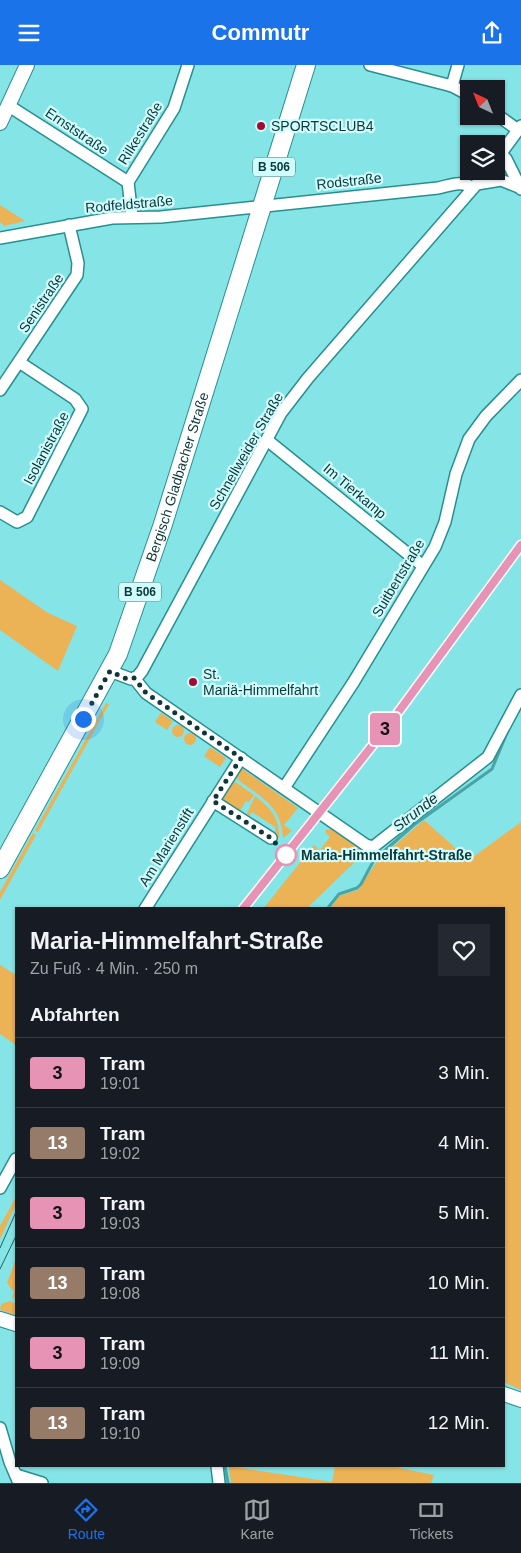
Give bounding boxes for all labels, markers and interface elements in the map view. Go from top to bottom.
icon: menu [15,19,43,47]
icon: share [478,19,506,47]
text: Commutr [212,20,309,45]
north arrow [460,80,505,125]
map controls [460,80,505,180]
street label: Rilkestraße [114,99,166,167]
street label: Ernststraße [43,104,112,158]
place label: SPORTSCLUB4 [271,118,374,134]
marker: SPORTSCLUB4 [255,120,267,132]
button: layers [460,135,505,180]
road number: B 506 [253,157,295,176]
street label: Rodstraße [316,170,383,192]
street label: Rodfeldstraße [85,192,174,216]
street label: Senistraße [15,270,67,336]
street label: Schnellweider Straße [206,389,286,513]
street label: Bergisch Gladbacher Straße [143,390,212,564]
street label: Isolanistraße [20,409,72,487]
street label: Im Tierkamp [320,460,390,522]
street label: Suitbertstraße [368,536,428,620]
road number: B 506 [119,583,161,601]
place label: St. Mariä-Himmelfahrt [203,666,318,698]
marker: St. Mariä-Himmelfahrt [187,676,199,688]
your location [71,707,96,732]
line badge: 3 [369,713,401,745]
text: 3 [380,719,390,739]
water label: Strunde [389,789,441,835]
street label: Am Marienstift [136,805,197,889]
marker: Maria-Himmelfahrt-Straße [275,844,297,866]
place label: Maria-Himmelfahrt-Straße [301,847,472,863]
button: heart [438,924,490,976]
text: Maria-Himmelfahrt-Straße [30,927,323,954]
text: Zu Fuß · 4 Min. · 250 m [30,960,198,977]
text: Abfahrten [30,1004,120,1025]
text: Tram [100,1053,145,1074]
text: 3 Min. [438,1062,490,1083]
text: 3 [52,1063,63,1083]
text: 19:01 [100,1075,140,1092]
text: Tram [100,1123,145,1144]
text: 4 Min. [438,1132,490,1153]
text: 13 [47,1133,68,1153]
text: 19:02 [100,1145,140,1162]
text: Tram [100,1193,145,1214]
text: 5 Min. [438,1202,490,1223]
text: 3 [52,1203,63,1223]
text: 19:03 [100,1215,140,1232]
text: Tram [100,1263,145,1284]
text: 10 Min. [428,1272,490,1293]
text: 13 [47,1273,68,1293]
text: 19:08 [100,1285,140,1302]
text: Tram [100,1333,145,1354]
text: 11 Min. [429,1342,490,1363]
text: 3 [52,1343,63,1363]
text: 19:09 [100,1355,140,1372]
text: Tram [100,1403,145,1424]
text: 12 Min. [428,1412,490,1433]
text: 13 [47,1413,68,1433]
text: 19:10 [100,1425,140,1442]
tab: Route [68,1496,105,1542]
tab: Karte [241,1496,274,1542]
tab: Tickets [409,1496,453,1542]

